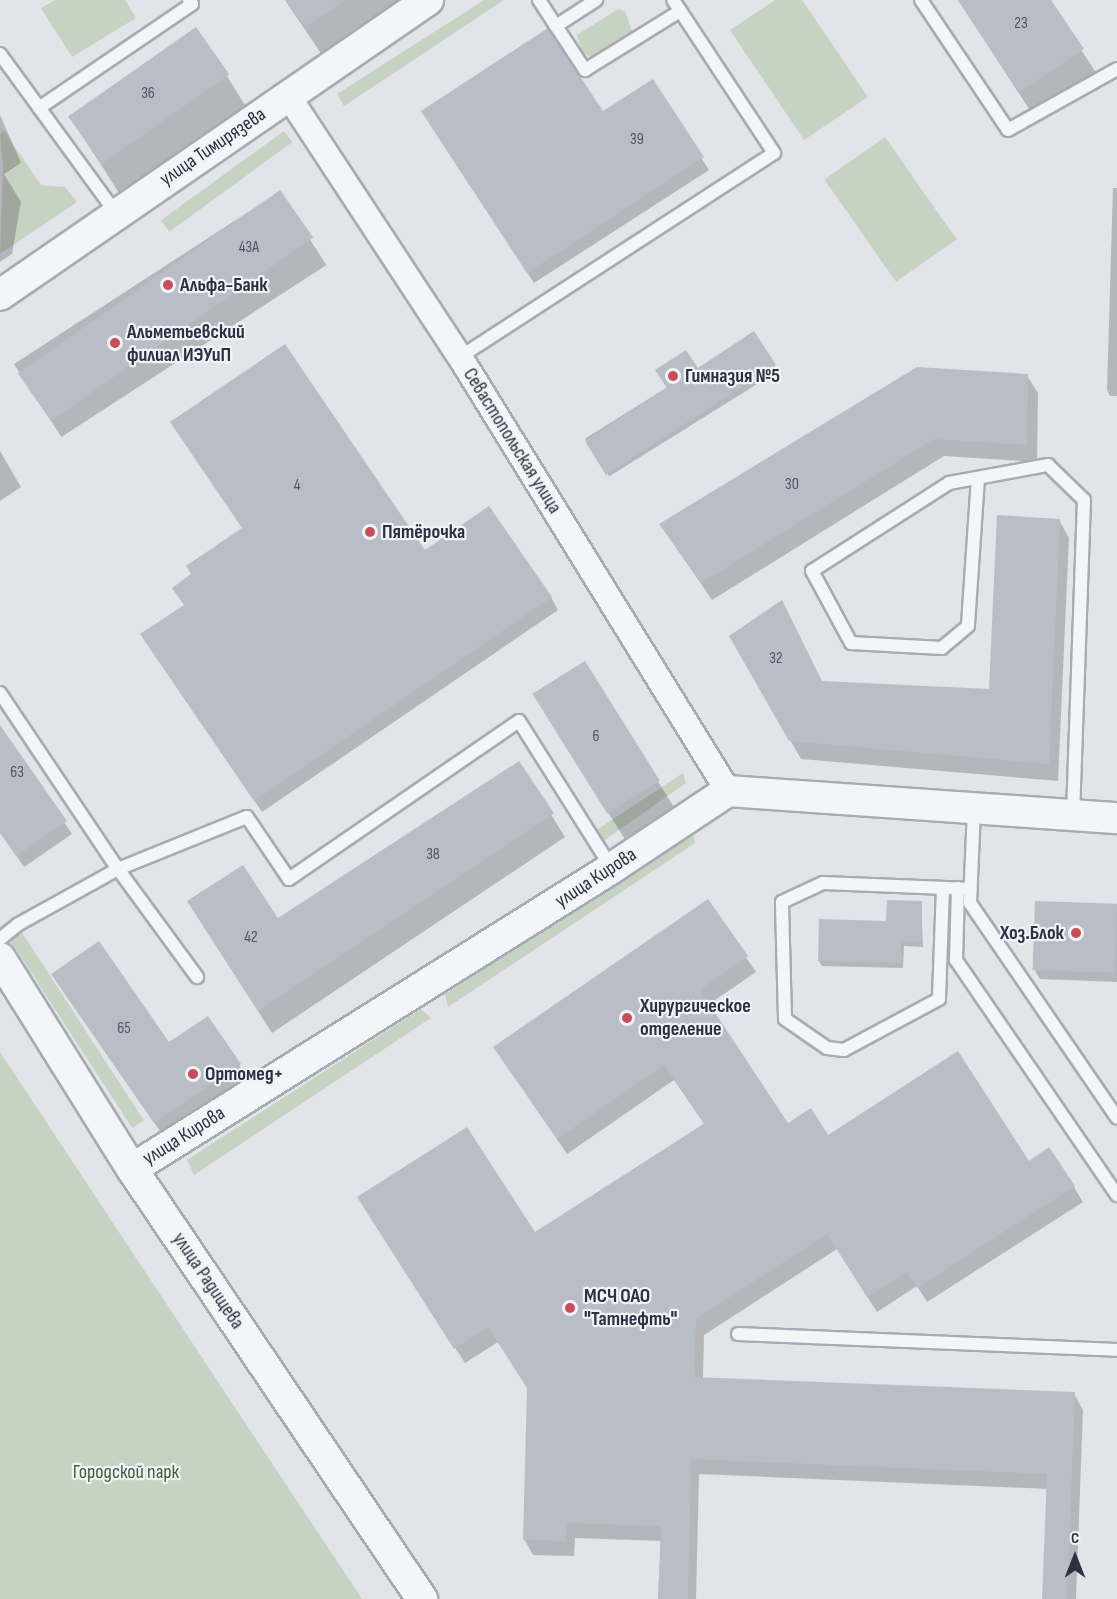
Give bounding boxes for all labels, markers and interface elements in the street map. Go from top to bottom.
house number: 23 [1014,14,1028,34]
house number: 36 [141,84,155,104]
street label: улица Тимирязева [155,103,271,191]
house number: 39 [630,130,644,150]
house number: 43А [239,238,259,258]
place label: Альфа-Банк [180,273,268,297]
marker: Альфа-Банк [161,278,175,292]
place label: Альметьевский филиал ИЭУиП [127,320,245,367]
marker: Альметьевский филиал ИЭУиП [108,336,122,350]
street label: Севастопольская улица [458,364,566,518]
place label: Гимназия №5 [685,364,780,388]
marker: Гимназия №5 [666,369,680,383]
house number: 30 [785,475,799,495]
house number: 4 [294,476,300,496]
place label: Пятёрочка [382,520,465,544]
marker: Пятёрочка [363,525,377,539]
house number: 32 [769,649,783,669]
house number: 6 [592,727,600,747]
house number: 63 [10,763,24,783]
street label: улица Кирова [551,843,641,913]
house number: 38 [426,845,440,865]
place label: Хоз.Блок [1000,921,1064,945]
marker: Хоз.Блок [1069,926,1083,940]
house number: 42 [244,928,258,948]
place label: Хирургическое отделение [640,994,751,1041]
marker: Хирургическое отделение [618,1009,636,1027]
house number: 65 [117,1019,131,1039]
place label: Ортомед+ [205,1062,283,1086]
marker: Ортомед+ [186,1067,200,1081]
street label: улица Кирова [139,1101,229,1171]
street label: улица Радищева [167,1228,249,1334]
place label: МСЧ ОАО "Татнефть" [584,1284,677,1331]
marker: МСЧ ОАО "Татнефть" [561,1299,579,1317]
park label: Городской парк [73,1460,179,1484]
north arrow [1045,1527,1105,1587]
text: С [1071,1529,1079,1548]

